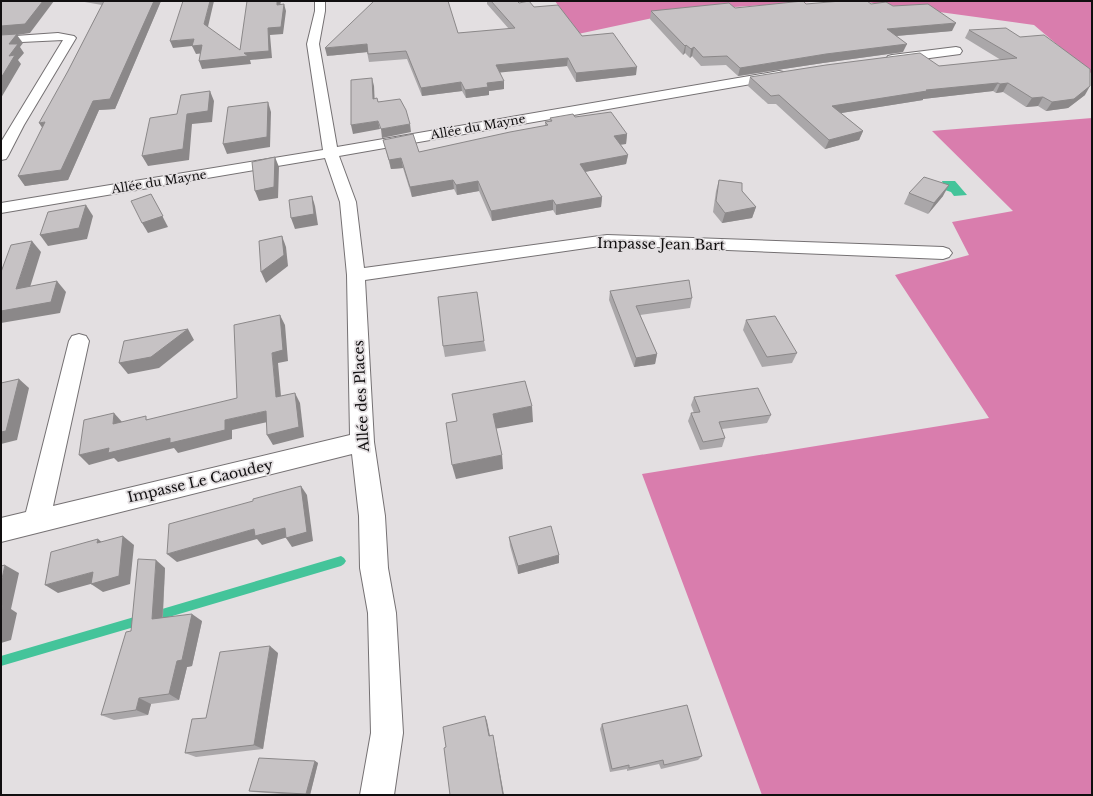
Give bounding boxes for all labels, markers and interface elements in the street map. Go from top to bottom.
street label: Allée du Mayne [428,111,527,142]
street label: Allée du Mayne [109,167,208,197]
street label: Impasse Jean Bart [597,234,726,254]
street label: Allée des Places [349,340,373,453]
street label: Impasse Le Caoudey [125,455,275,507]

